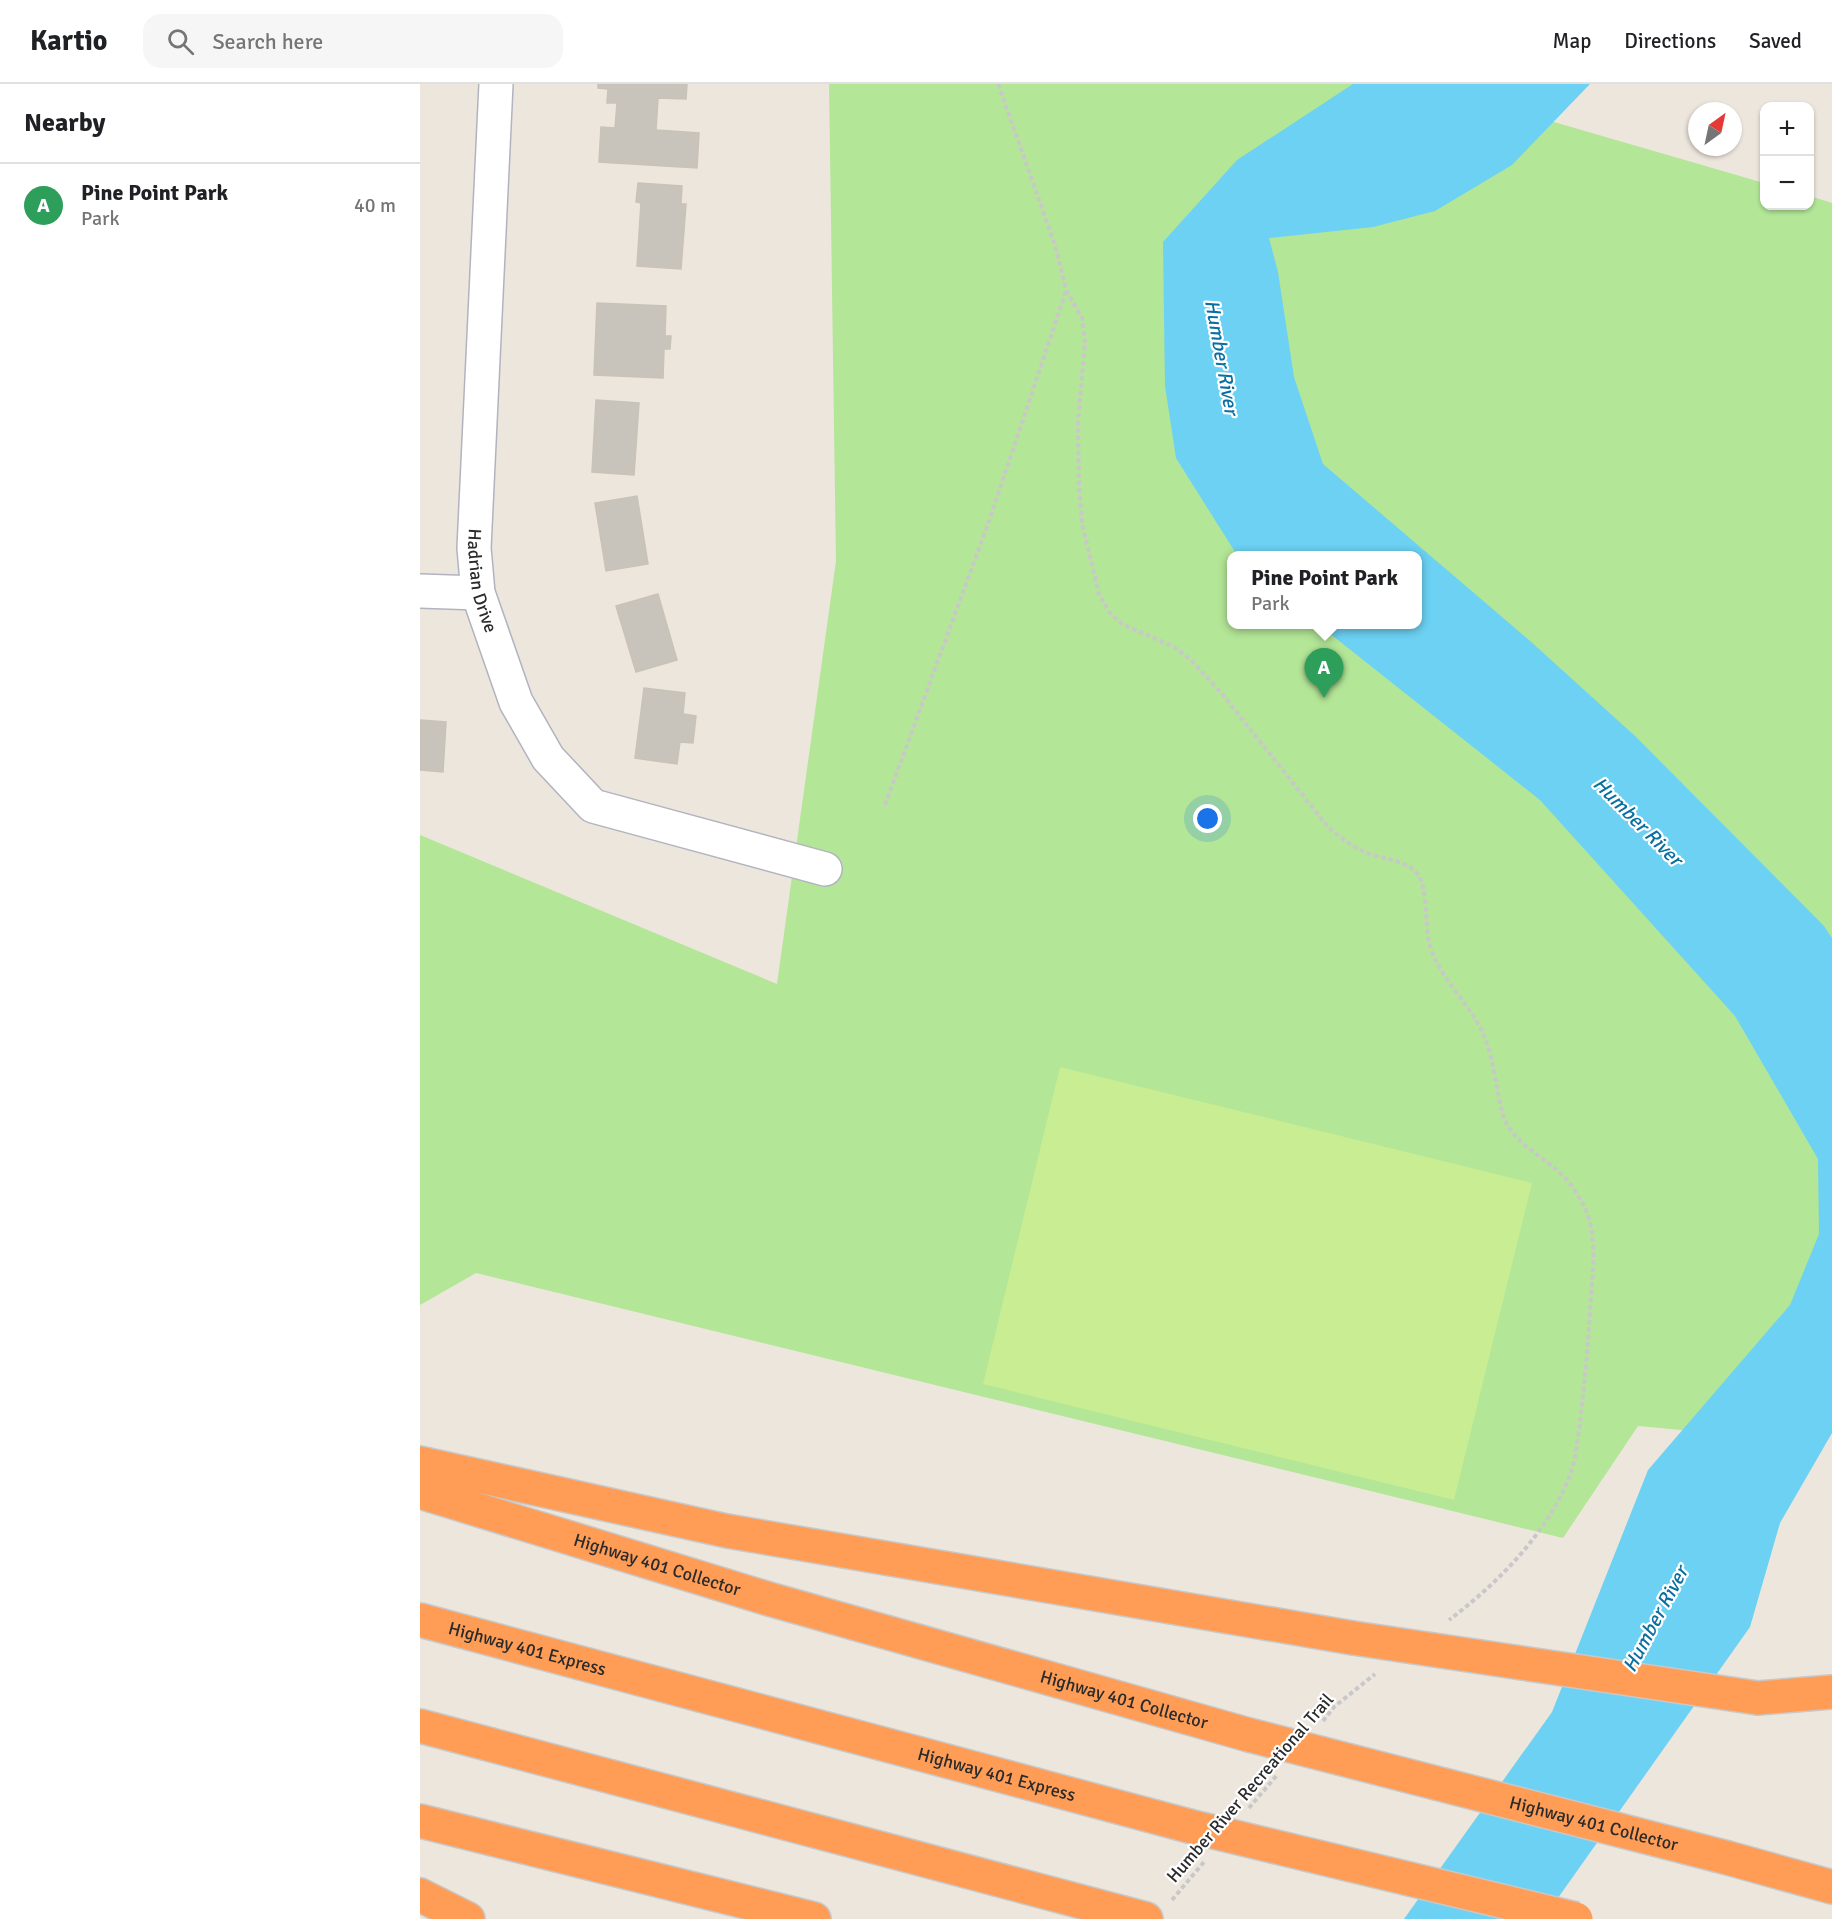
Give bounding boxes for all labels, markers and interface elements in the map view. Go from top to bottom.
search box [143,14,563,68]
text: Kartio [30,24,107,58]
icon: search [164,25,197,58]
text: Search here [212,28,323,55]
text: Map [1553,28,1591,54]
text: Directions [1624,28,1716,54]
text: Saved [1749,28,1802,54]
north arrow [1688,102,1742,156]
map controls [1760,102,1814,210]
button: + [1760,102,1814,156]
text: Nearby [24,107,105,139]
button: − [1760,156,1814,210]
text: Pine Point Park [81,179,228,206]
text: A [37,193,50,218]
text: 40 m [354,193,396,218]
text: Park [81,206,119,231]
water label: Humber River [1199,298,1244,419]
street label: Hadrian Drive [463,528,502,636]
popup [1227,551,1422,629]
text: Pine Point Park [1251,564,1398,591]
text: Park [1251,591,1289,616]
pin: A [1304,648,1344,698]
water label: Humber River [1588,771,1689,873]
your location [1193,804,1222,833]
street label: Highway 401 Collector [571,1529,744,1601]
water label: Humber River [1617,1560,1695,1676]
street label: Highway 401 Express [446,1617,609,1680]
street label: Highway 401 Collector [1038,1665,1211,1734]
street label: Humber River Recreational Trail [1162,1689,1338,1887]
street label: Highway 401 Express [915,1743,1078,1806]
street label: Highway 401 Collector [1507,1791,1681,1856]

